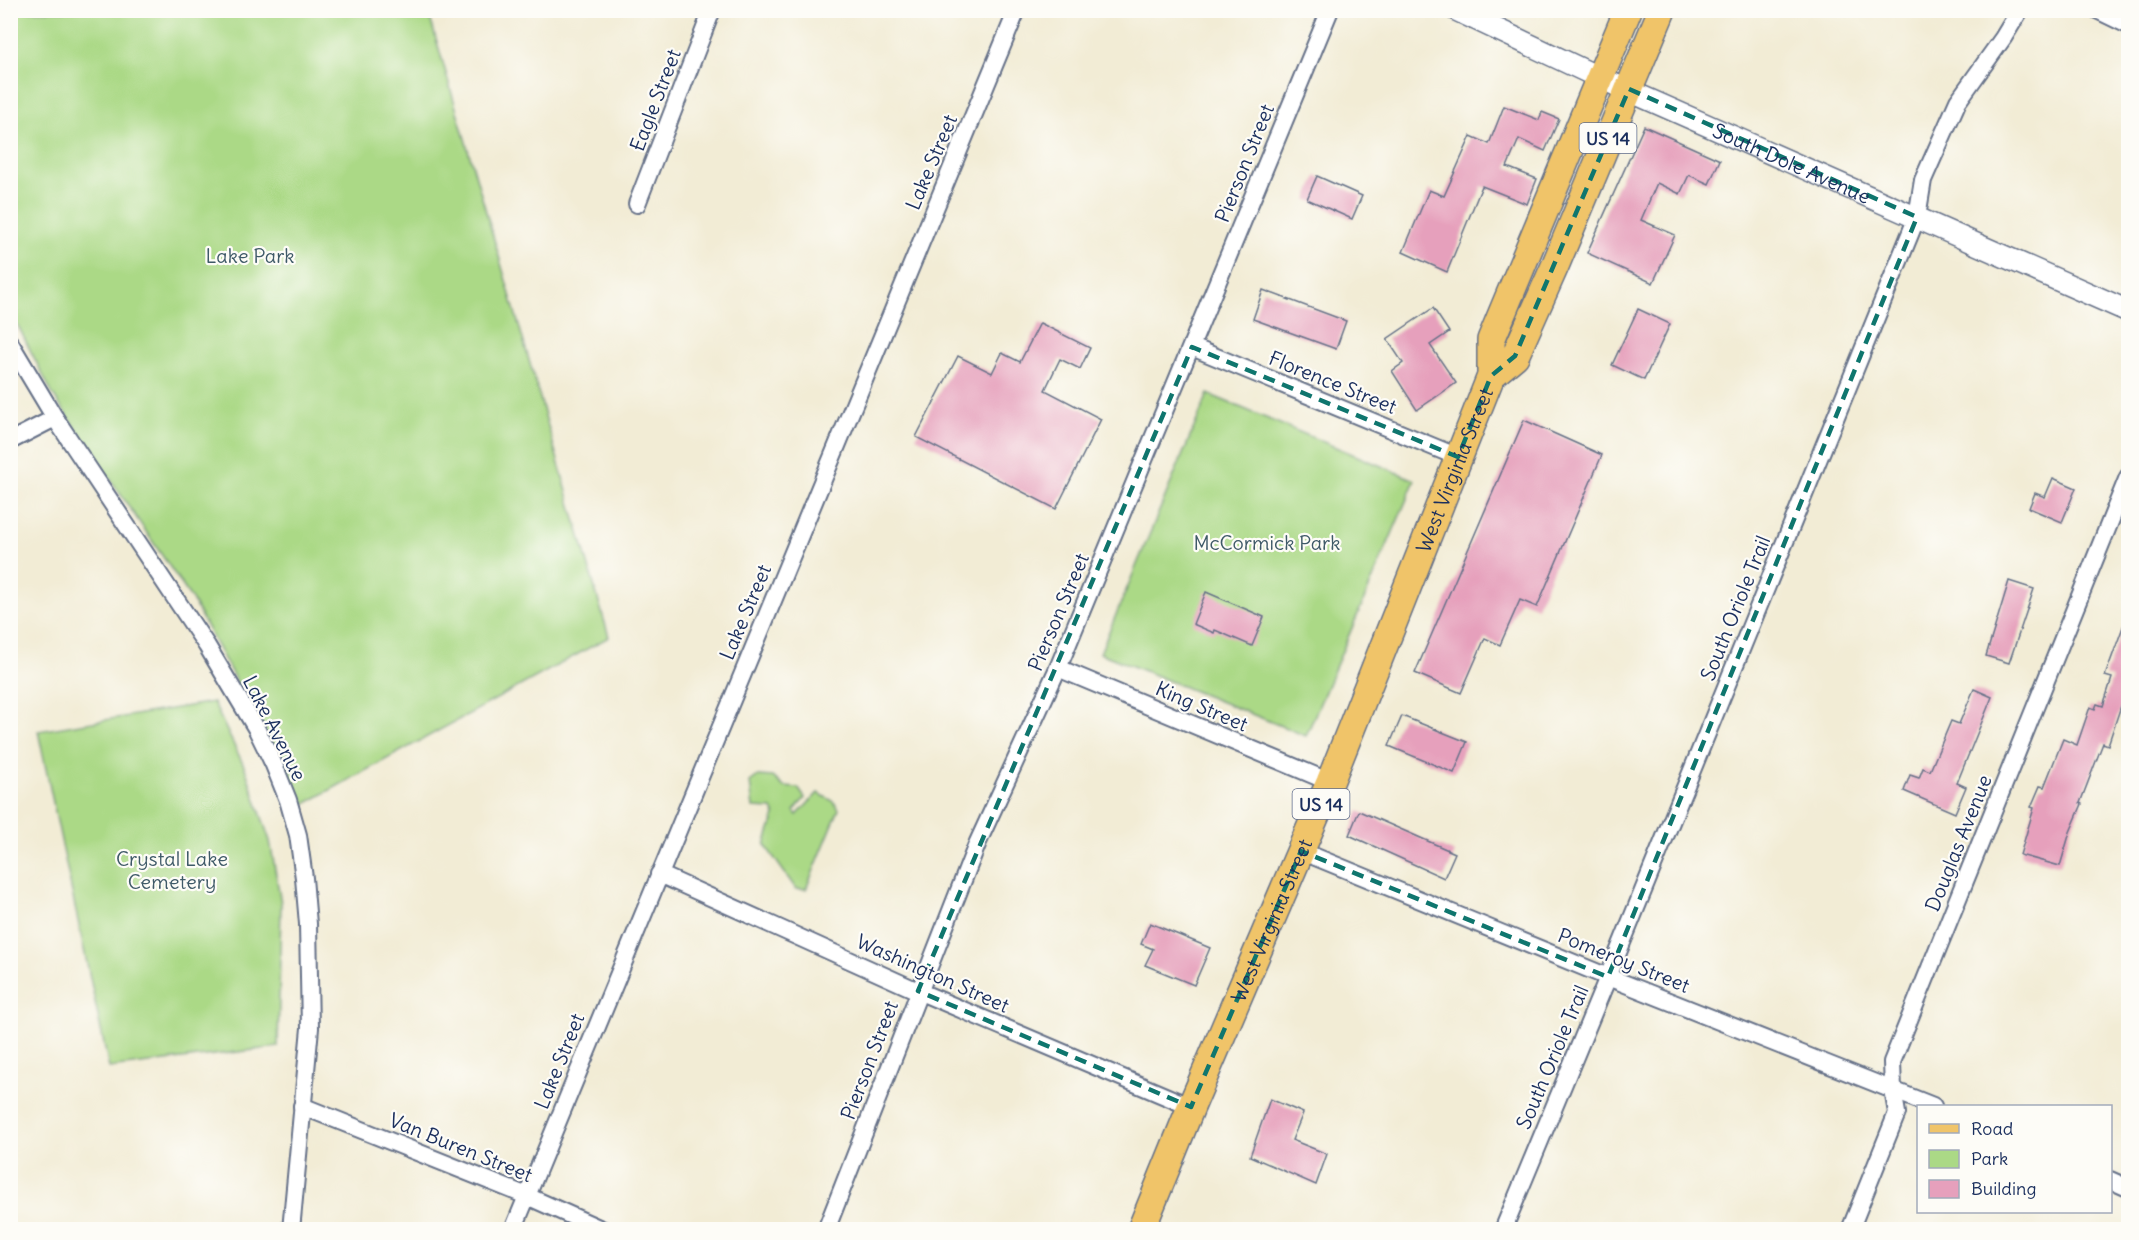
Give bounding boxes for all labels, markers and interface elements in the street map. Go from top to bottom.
street label: Eagle Street [624,45,686,155]
street label: Pierson Street [1209,100,1279,226]
street label: Lake Street [900,110,962,213]
street label: South Dole Avenue [1709,117,1875,208]
road number: US 14 [1580,123,1636,153]
park label: Lake Park [205,243,295,268]
street label: Florence Street [1265,345,1401,419]
street label: West Virginia Street [1410,384,1498,556]
park label: McCormick Park [1194,530,1340,555]
street label: South Oriole Trail [1695,532,1775,684]
street label: Pierson Street [1022,549,1094,675]
street label: Lake Street [714,560,776,663]
street label: Lake Avenue [238,671,312,785]
street label: King Street [1152,675,1252,737]
street label: Douglas Avenue [1919,771,1997,915]
road number: US 14 [1292,789,1350,819]
street label: West Virginia Street [1225,834,1317,1006]
park label: Crystal Lake Cemetery [116,846,228,894]
street label: Pomeroy Street [1554,922,1694,998]
street label: Washington Street [853,928,1013,1018]
street label: South Oriole Trail [1510,981,1594,1133]
street label: Pierson Street [835,997,903,1123]
street label: Lake Street [528,1009,590,1113]
legend [1917,1105,2112,1213]
street label: Van Buren Street [386,1107,537,1187]
text: Road [1971,1117,2014,1140]
text: Park [1971,1147,2008,1170]
text: Building [1971,1177,2036,1200]

